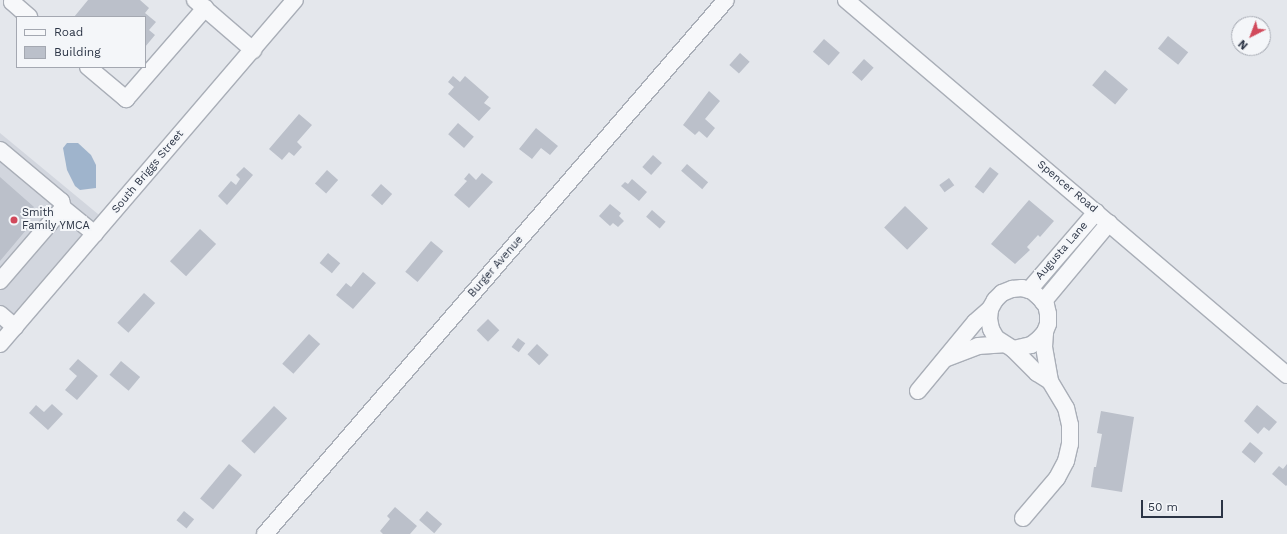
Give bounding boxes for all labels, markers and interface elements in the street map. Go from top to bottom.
legend [16,16,146,68]
north arrow [1231,16,1271,56]
text: Road [54,25,83,39]
text: N [1236,37,1251,52]
text: Building [54,45,101,59]
street label: South Briggs Street [109,128,187,216]
street label: Spencer Road [1034,158,1100,216]
place label: Smith Family YMCA [22,207,91,233]
marker: Smith Family YMCA [9,215,19,225]
street label: Augusta Lane [1033,219,1091,283]
street label: Burger Avenue [466,233,526,301]
scale bar [1143,492,1225,518]
text: 50 m [1148,500,1178,514]

